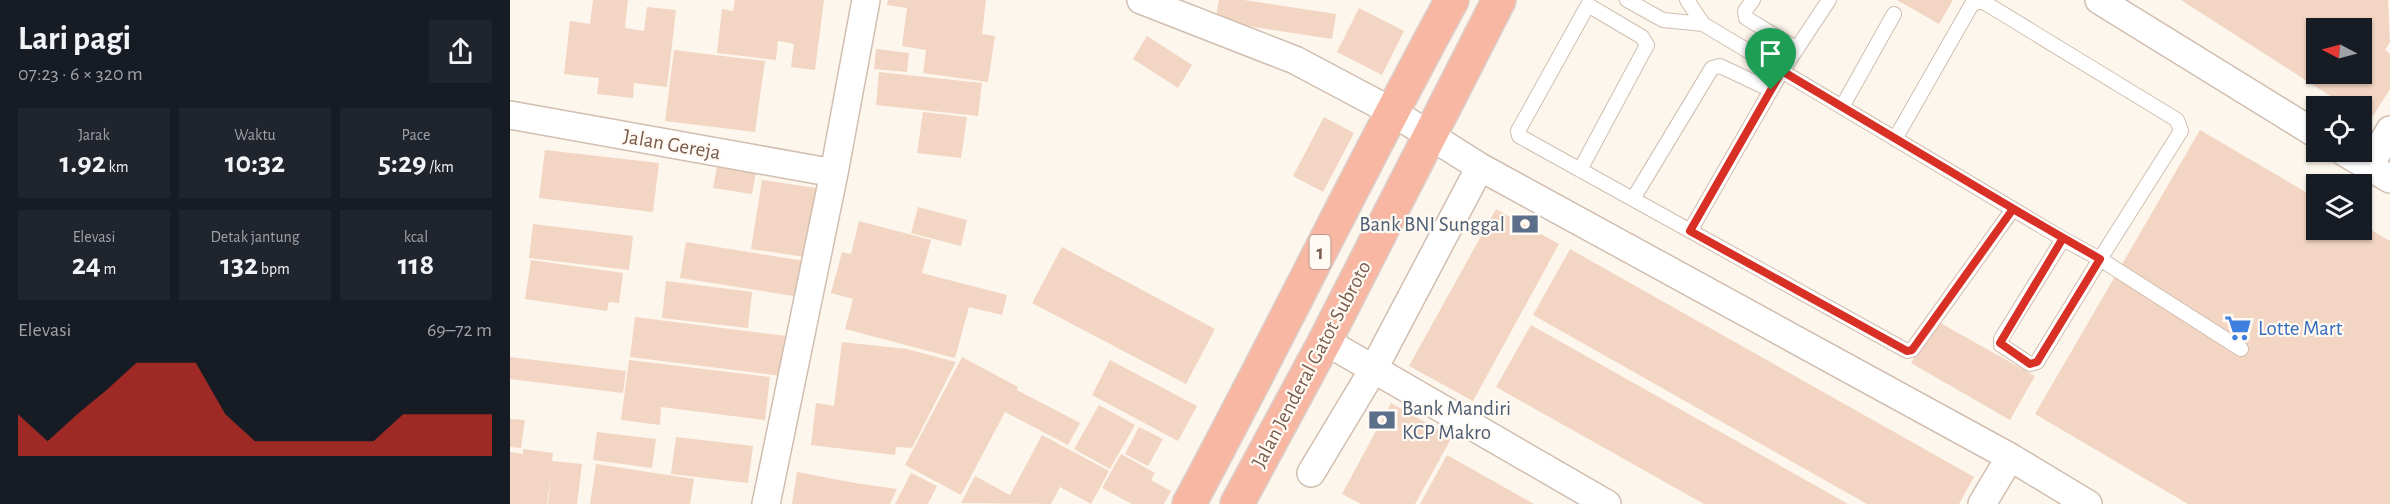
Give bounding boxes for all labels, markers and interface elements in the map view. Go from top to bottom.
north arrow [2306,18,2372,84]
map controls [2306,18,2372,240]
button: share [429,20,492,83]
text: Lari pagi [18,23,131,56]
pin [1745,28,1796,90]
icon: arrive [1754,37,1787,70]
text: 07:23 · 6 × 320 m [18,64,143,84]
button: locate [2306,96,2372,162]
street label: Jalan Gereja [622,126,722,163]
text: Jarak [78,127,110,143]
text: Waktu [234,127,276,143]
text: Pace [402,127,430,143]
text: 1.92 [59,148,106,178]
text: 10:32 [225,148,285,178]
text: 5:29 [378,148,427,178]
text: km [106,159,129,175]
text: /km [427,159,454,175]
button: layers [2306,174,2372,240]
bank icon: Bank BNI Sunggal [1510,209,1540,239]
place label: Bank BNI Sunggal [1359,214,1505,235]
text: Elevasi [73,229,115,245]
text: Detak jantung [210,229,300,245]
text: kcal [404,229,428,245]
road number: 1 [1310,235,1330,269]
text: 24 [72,250,101,280]
text: 132 [220,250,258,280]
text: 118 [398,250,434,280]
street label: Jalan Jenderal Gatot Subroto [1248,257,1375,471]
text: m [101,261,116,277]
text: bpm [258,261,290,277]
supermarket icon: Lotte Mart [2223,313,2253,343]
place label: Lotte Mart [2258,318,2343,339]
text: Elevasi [18,320,71,340]
text: 69–72 m [427,320,492,340]
place label: Bank Mandiri KCP Makro [1402,398,1511,443]
bank icon: Bank Mandiri KCP Makro [1367,405,1397,435]

